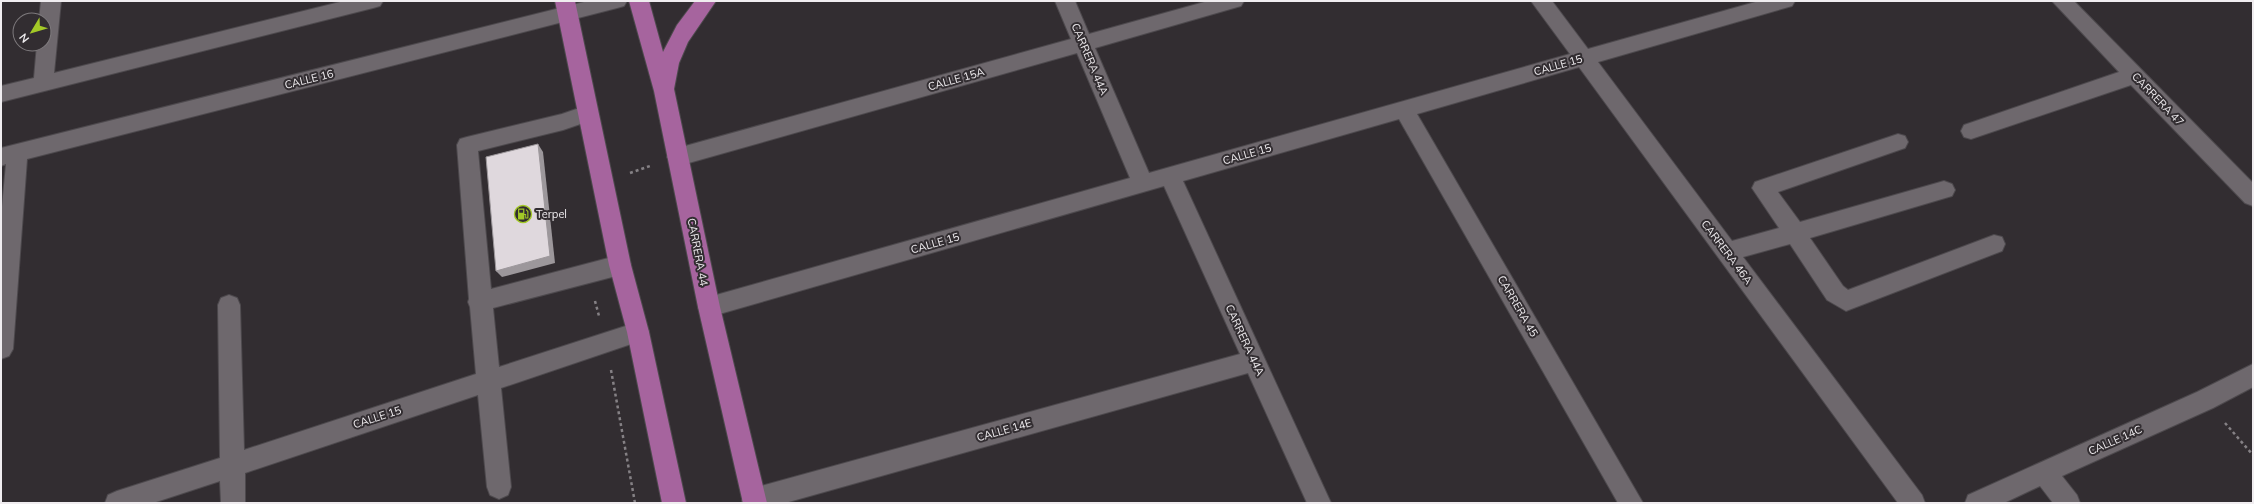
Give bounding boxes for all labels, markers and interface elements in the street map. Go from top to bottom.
north arrow [12,12,52,52]
street label: CARRERA 44A [1069,21,1111,97]
text: N [16,31,32,46]
street label: CALLE 15 [1532,51,1584,79]
street label: CALLE 15A [926,64,986,94]
street label: CALLE 16 [283,66,335,92]
street label: CARRERA 47 [2129,69,2187,129]
street label: CALLE 15 [1221,140,1273,168]
fuel station icon: Terpel [513,204,533,224]
place label: Terpel [536,207,567,221]
street label: CARRERA 44 [685,217,712,287]
street label: CARRERA 46A [1698,217,1756,287]
street label: CALLE 15 [909,229,961,257]
street label: CARRERA 45 [1495,273,1541,340]
street label: CARRERA 44A [1222,302,1268,378]
street label: CALLE 15 [351,403,403,431]
street label: CALLE 14E [975,415,1033,445]
street label: CALLE 14C [2086,422,2144,458]

